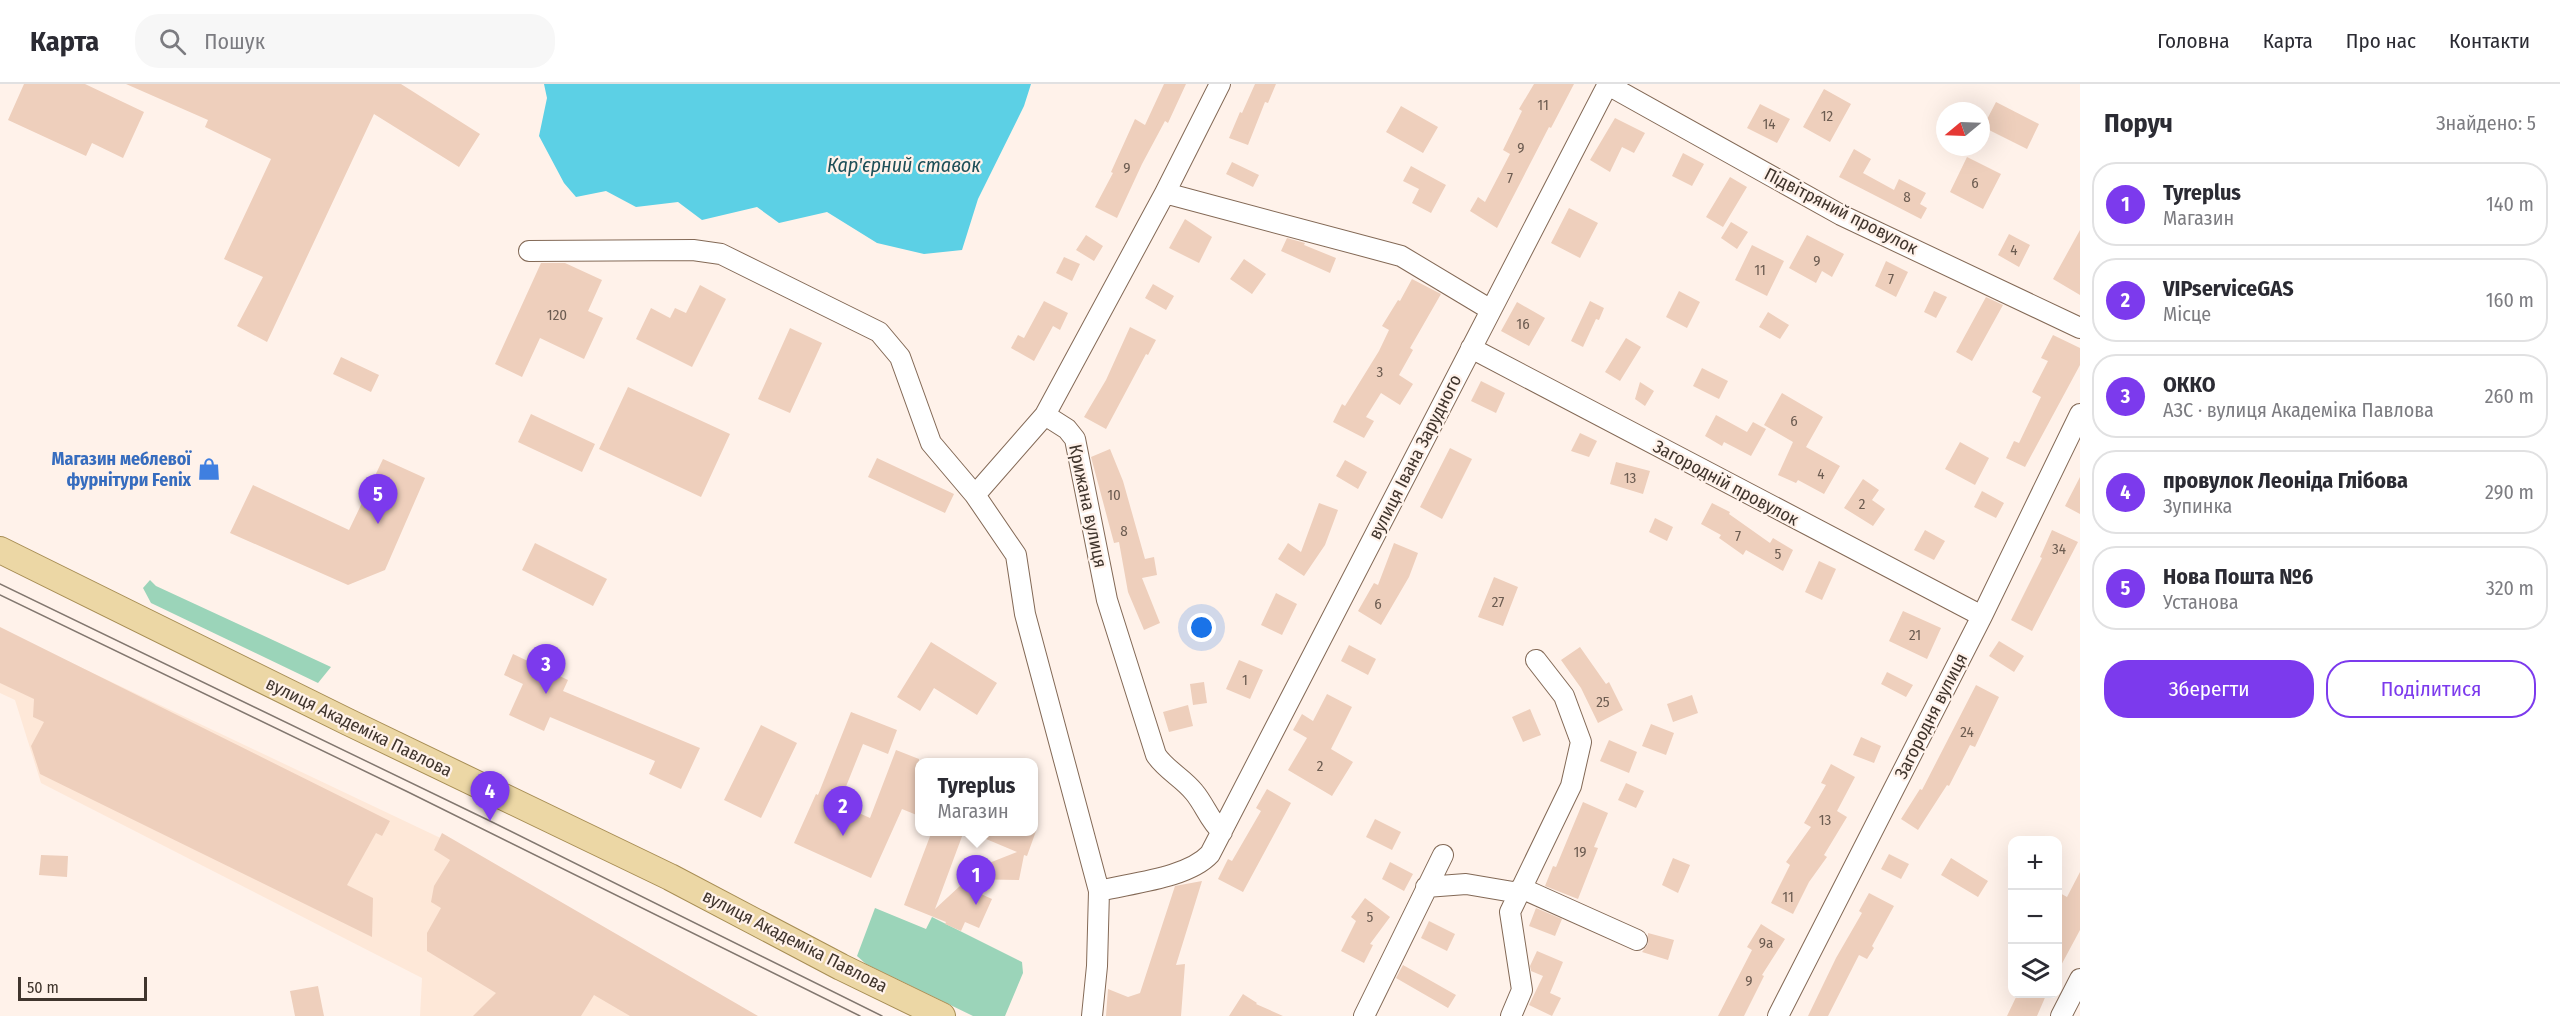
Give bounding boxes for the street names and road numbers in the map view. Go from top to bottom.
street label: Підвітряний провулок [1761,163,1922,259]
street label: вулиця Івана Зарудного [1364,371,1466,543]
street label: Загородній провулок [1649,435,1803,531]
street label: Крижана вулиця [1064,442,1112,570]
street label: Загородня вулиця [1890,650,1972,782]
street label: вулиця Академіка Павлова [262,672,456,782]
street label: вулиця Академіка Павлова [699,885,891,997]

